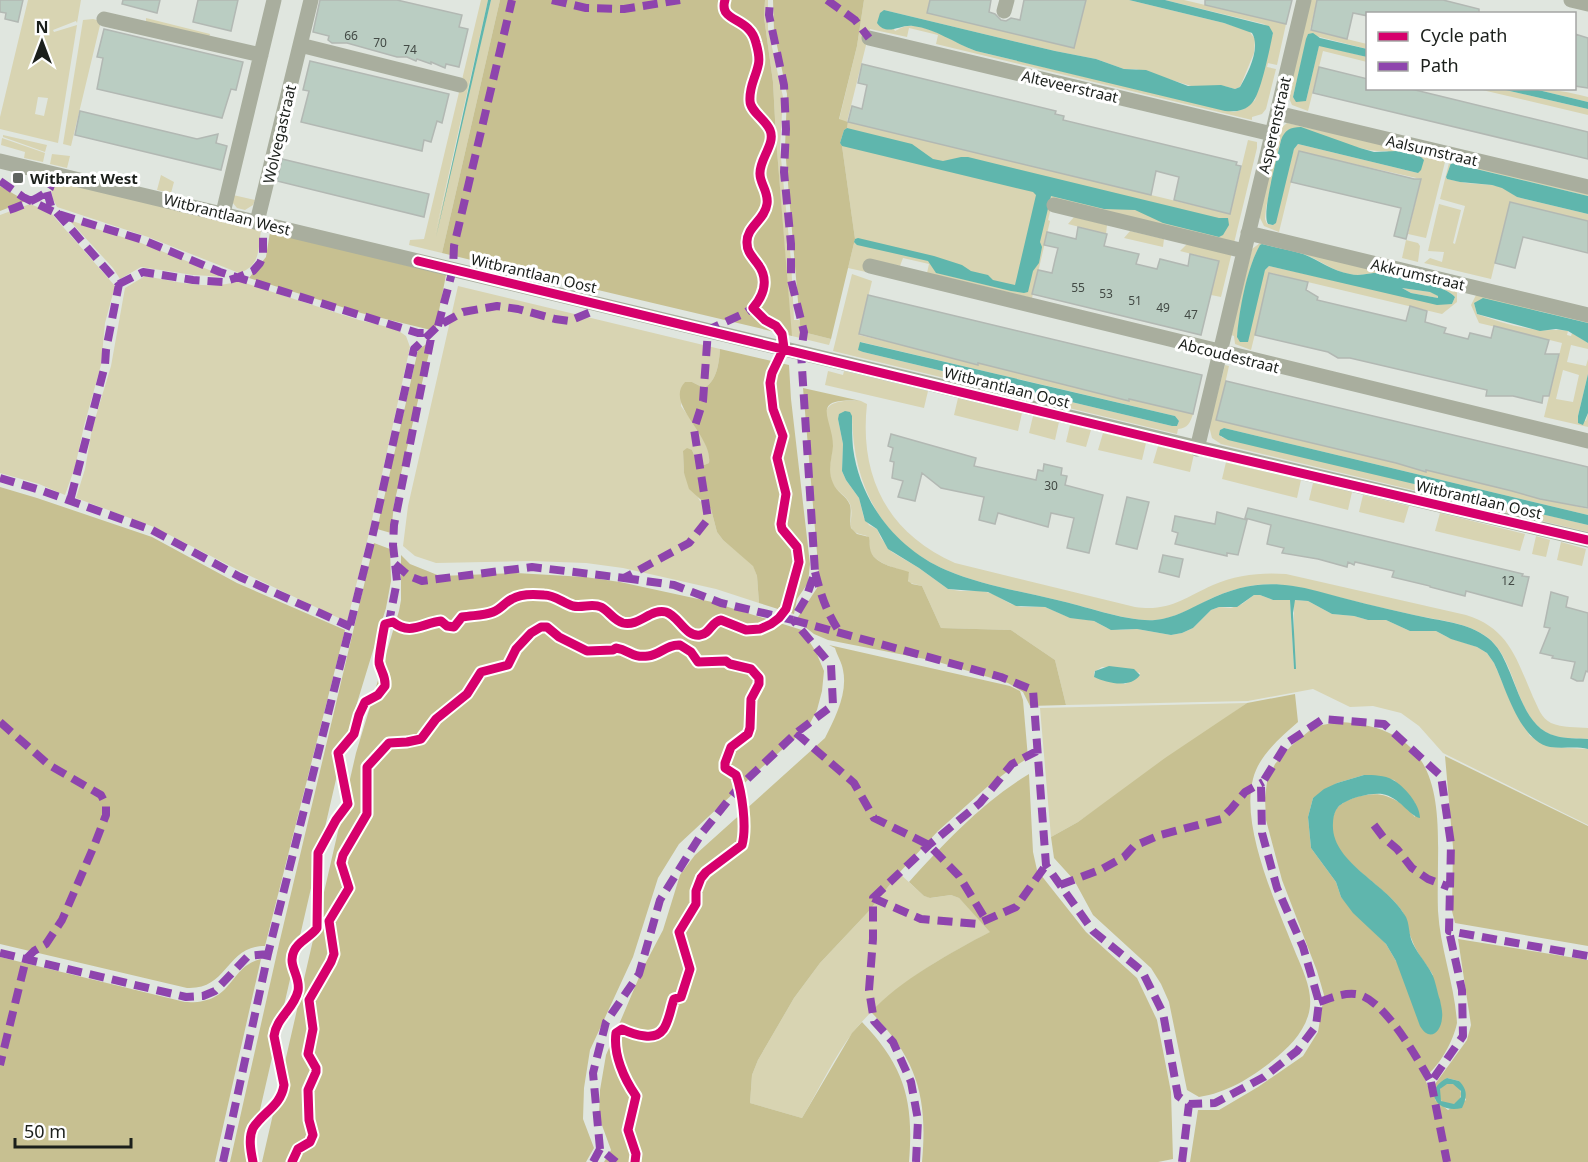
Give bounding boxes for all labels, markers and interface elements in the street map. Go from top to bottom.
north arrow [12,12,72,72]
legend [1366,12,1576,90]
text: N [35,16,49,38]
text: Cycle path [1420,23,1507,47]
house number: 66 [344,27,358,44]
house number: 70 [373,34,387,51]
house number: 74 [403,41,417,58]
text: Path [1420,53,1459,77]
street label: Alteveerstraat [1020,65,1121,107]
street label: Asperenstraat [1253,74,1295,175]
street label: Wolvegastraat [258,82,300,185]
street label: Aalsumstraat [1384,130,1480,170]
place label: Witbrant West [30,168,138,188]
marker: Witbrant West [11,171,25,185]
street label: Witbrantlaan West [161,189,293,240]
street label: Witbrantlaan Oost [469,249,600,297]
street label: Akkrumstraat [1369,253,1468,295]
house number: 55 [1071,279,1085,296]
house number: 53 [1099,285,1113,302]
house number: 51 [1128,292,1142,309]
house number: 49 [1156,299,1170,316]
house number: 47 [1184,306,1198,323]
street label: Abcoudestraat [1177,333,1282,377]
street label: Witbrantlaan Oost [942,362,1072,412]
street label: Witbrantlaan Oost [1414,475,1545,523]
house number: 30 [1044,477,1058,494]
house number: 12 [1501,572,1515,589]
scale bar [15,1111,130,1149]
text: 50 m [24,1119,66,1143]

